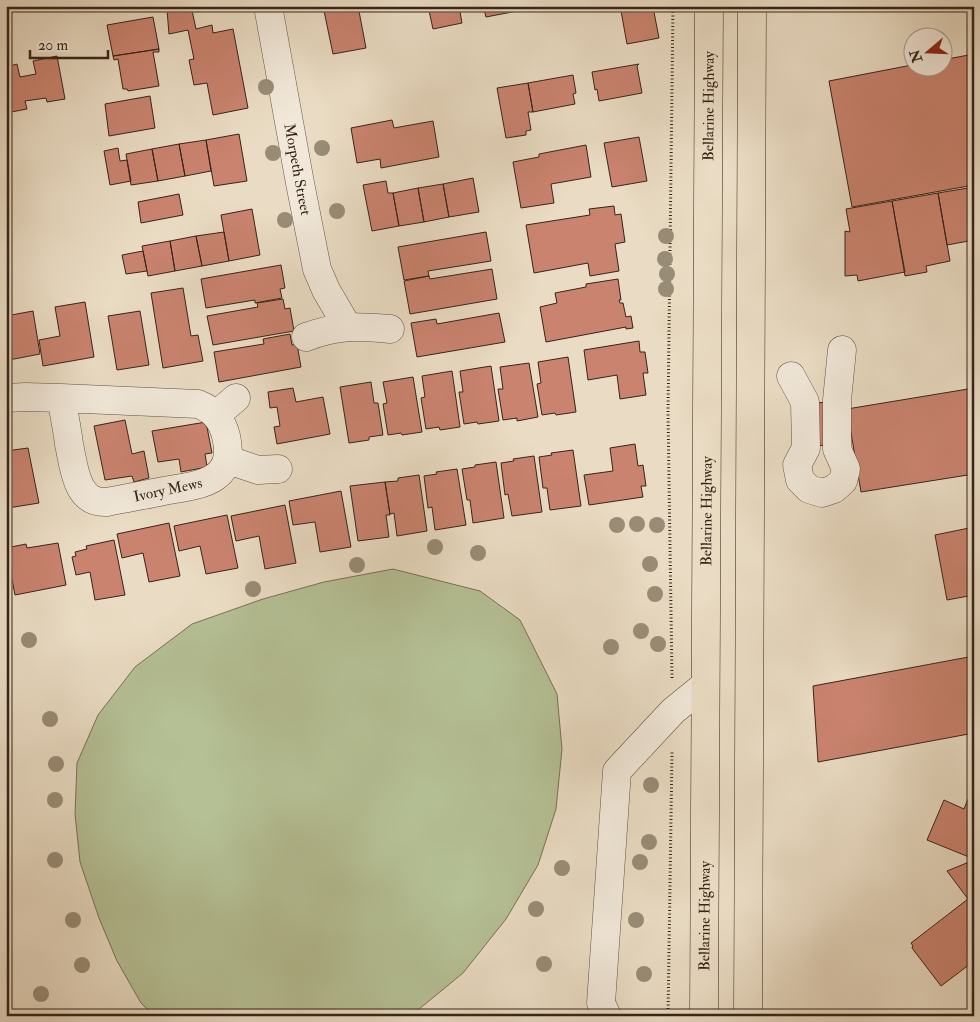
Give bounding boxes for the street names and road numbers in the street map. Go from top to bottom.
street label: Bellarine Highway [699,51,718,161]
street label: Morpeth Street [280,122,316,217]
street label: Bellarine Highway [697,456,716,566]
street label: Ivory Mews [132,473,204,507]
street label: Bellarine Highway [695,861,714,971]

